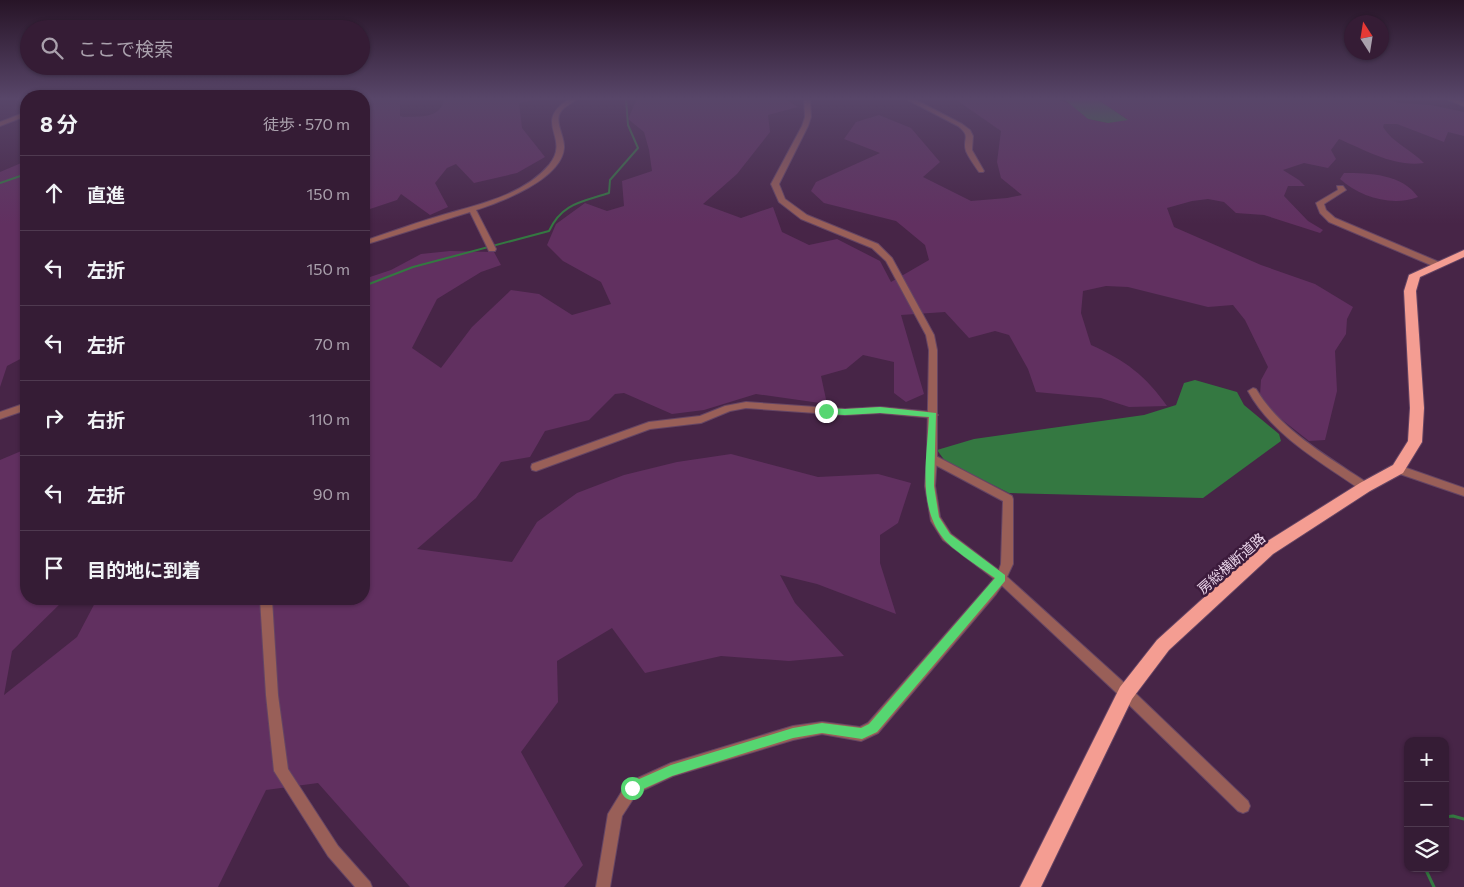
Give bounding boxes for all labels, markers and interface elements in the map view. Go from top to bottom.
north arrow [1344,15,1389,60]
search box [20,20,370,75]
icon: search [38,34,66,62]
text: ここで検索 [78,37,173,60]
text: 8 分 [40,111,78,136]
text: 徒歩 · 570 m [263,114,350,133]
icon: ahead [40,179,68,207]
text: 直進 [87,183,125,206]
text: 150 m [307,184,350,203]
icon: left [40,254,68,282]
text: 左折 [87,258,125,281]
text: 150 m [307,259,350,278]
icon: left [40,329,68,357]
text: 左折 [87,333,125,356]
text: 70 m [314,334,350,353]
route end [815,400,838,423]
icon: right [40,404,68,432]
text: 右折 [87,408,125,431]
text: 110 m [309,409,350,428]
icon: left [40,479,68,507]
text: 左折 [87,483,125,506]
text: 90 m [313,484,350,503]
street label: 房総横断道路 [1194,529,1268,597]
icon: arrive [40,554,68,582]
text: 目的地に到着 [87,558,201,581]
map controls [1404,737,1449,872]
button: + [1404,737,1449,782]
route start [621,777,644,800]
button: − [1404,782,1449,827]
button: layers [1404,827,1449,872]

